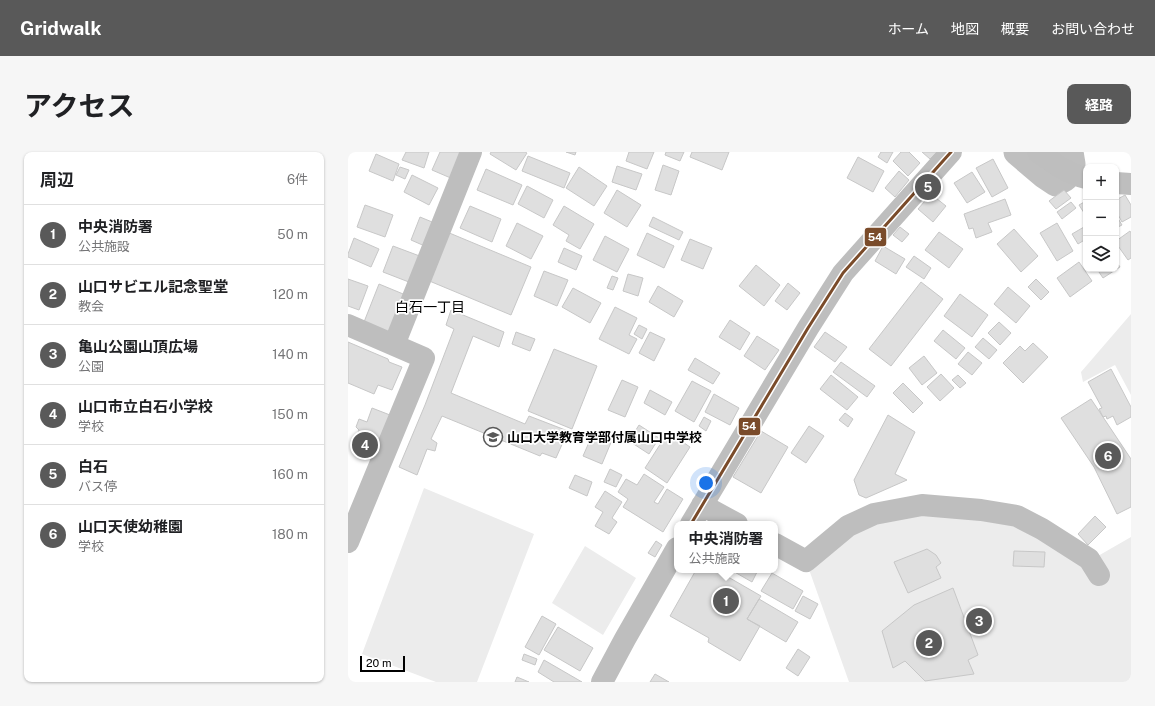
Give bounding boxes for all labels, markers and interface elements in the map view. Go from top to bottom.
text: Gridwalk [20,17,101,39]
text: ホーム [887,21,929,37]
text: 地図 [951,21,979,37]
text: 概要 [1001,21,1029,37]
text: お問い合わせ [1051,21,1135,37]
button: 経路 [1067,84,1131,124]
text: アクセス [24,89,135,122]
map controls [1083,164,1119,272]
button: + [1083,164,1119,200]
text: 周辺 [40,170,74,190]
text: 6件 [287,172,308,187]
pin: 5 [915,172,941,202]
button: − [1083,200,1119,236]
text: 中央消防署 [78,218,153,235]
text: 1 [50,227,56,242]
text: 50 m [277,227,308,242]
line badge: 54 [864,227,887,247]
text: 54 [868,231,882,243]
button: layers [1083,236,1119,272]
text: 公共施設 [78,239,130,254]
text: 山口サビエル記念聖堂 [78,278,228,295]
text: 2 [49,287,57,302]
text: 120 m [273,287,308,302]
text: 教会 [78,299,104,314]
district label: 白石一丁目 [395,299,465,315]
text: 亀山公園山頂広場 [78,338,198,355]
text: 3 [49,347,57,362]
text: 140 m [272,347,308,362]
text: 公園 [78,359,104,374]
text: 山口市立白石小学校 [78,398,213,415]
text: 4 [49,407,57,422]
text: 150 m [272,407,308,422]
line badge: 54 [738,417,761,436]
text: 学校 [78,419,104,434]
text: 54 [742,420,756,432]
school or university icon: 山口大学教育学部付属山口中学校 [482,426,504,448]
pin: 4 [352,430,378,460]
place label: 山口大学教育学部付属山口中学校 [507,430,702,445]
pin: 6 [1095,441,1121,471]
text: 白石 [78,458,108,475]
text: 5 [49,467,57,482]
text: 160 m [272,467,308,482]
your location [696,473,716,493]
text: バス停 [78,479,117,494]
text: 山口天使幼稚園 [78,518,183,535]
popup [674,521,778,573]
text: 6 [49,527,57,542]
text: 180 m [272,527,308,542]
text: 中央消防署 [688,530,764,547]
text: 学校 [78,539,104,554]
text: 公共施設 [688,551,741,566]
pin: 1 [713,586,739,616]
pin: 3 [966,606,992,636]
pin: 2 [916,628,942,658]
scale bar [360,654,405,673]
text: 20 m [366,657,391,669]

